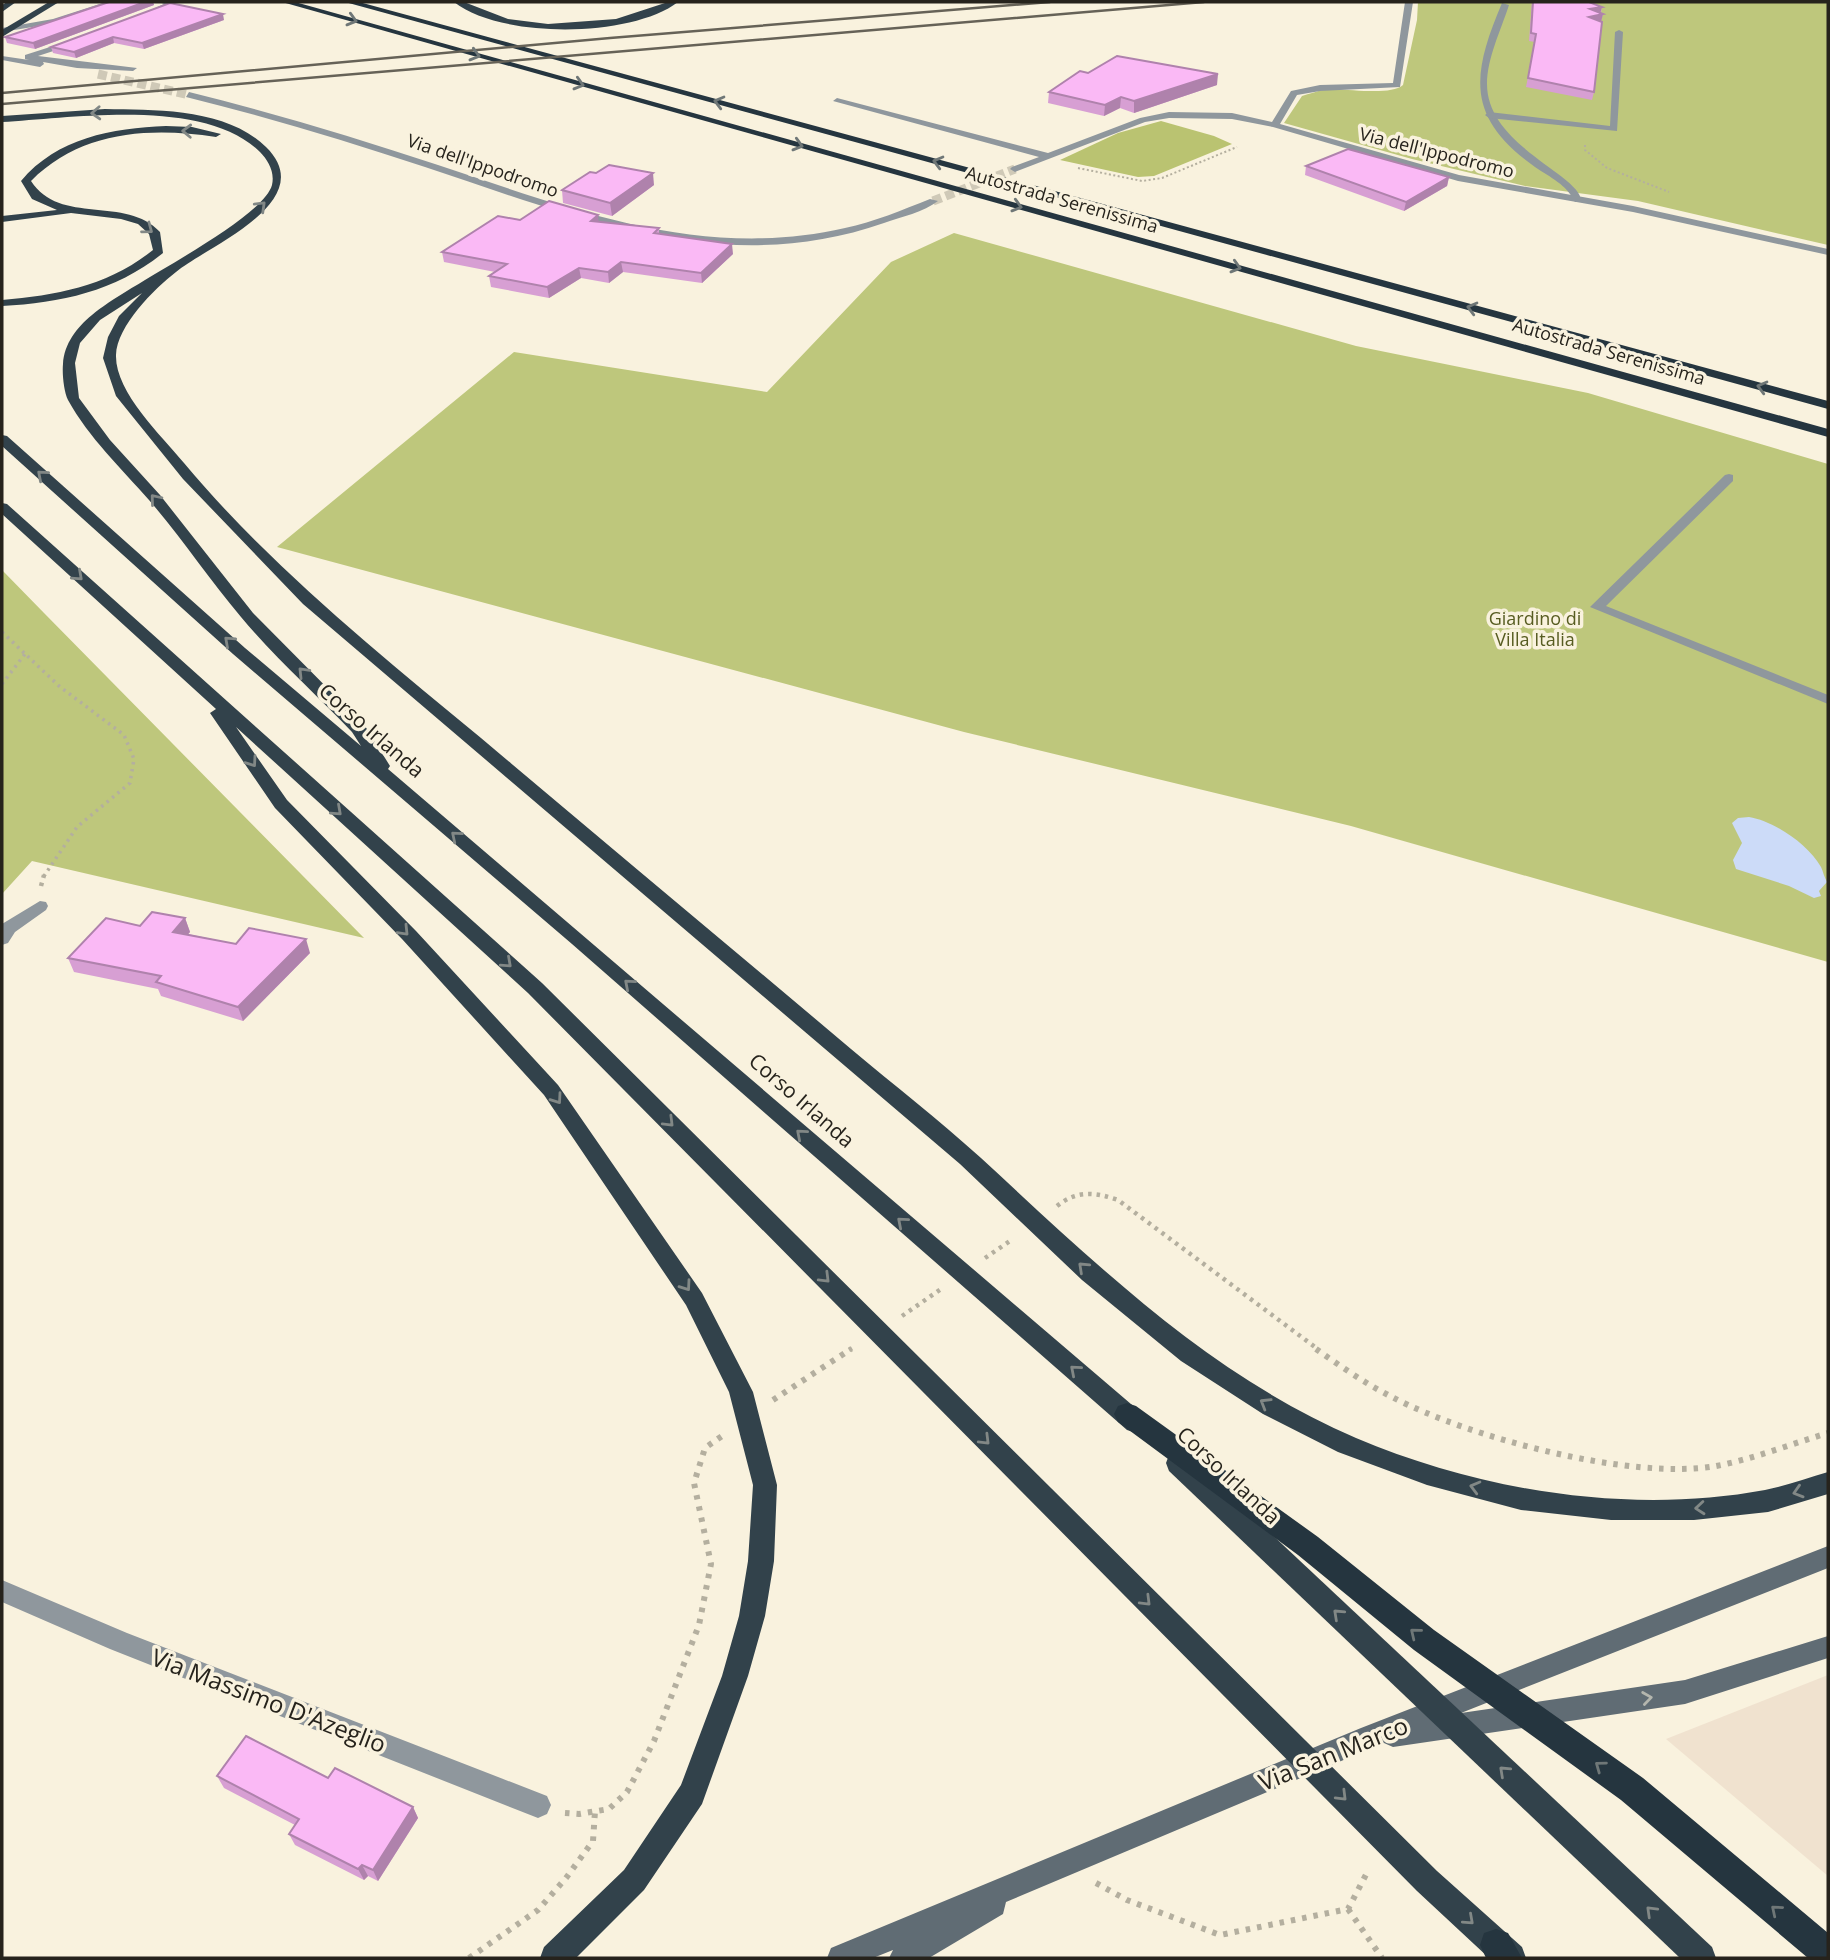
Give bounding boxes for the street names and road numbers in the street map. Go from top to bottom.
street label: Via dell'Ippodromo [1357,121,1517,183]
street label: Via dell'Ippodromo [404,128,562,202]
street label: Autostrada Serenissima [963,160,1161,238]
street label: Autostrada Serenissima [1510,312,1708,390]
street label: Corso Irlanda [313,676,431,784]
street label: Corso Irlanda [743,1046,861,1154]
street label: Corso Irlanda [1171,1420,1287,1530]
street label: Via Massimo D'Azeglio [147,1640,391,1760]
street label: Via San Marco [1254,1708,1412,1798]

